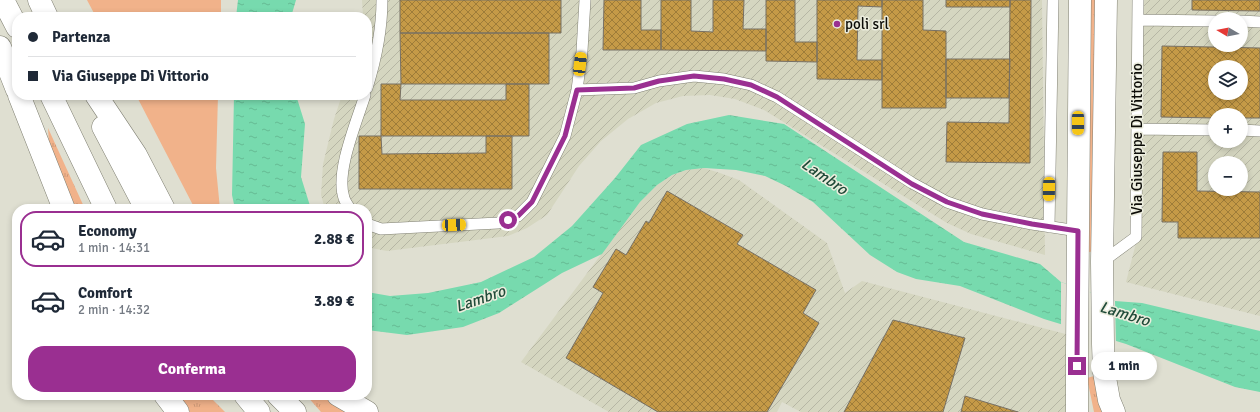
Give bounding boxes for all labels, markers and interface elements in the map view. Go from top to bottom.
north arrow [1208,12,1248,52]
map controls [1208,12,1248,196]
place label: poli srl [845,15,889,33]
marker: poli srl [832,19,842,29]
text: Partenza [52,28,110,46]
car [573,51,587,77]
button: layers [1208,60,1248,100]
street label: Via Giuseppe Di Vittorio [1128,63,1146,215]
text: Via Giuseppe Di Vittorio [52,67,209,85]
button: + [1208,108,1248,148]
car [1072,111,1084,135]
water label: Lambro [798,154,852,200]
button: − [1208,156,1248,196]
car [1043,177,1055,201]
route start [499,211,517,229]
car [442,218,466,232]
icon: car [30,221,66,257]
text: Economy [78,222,137,240]
text: 2.88 € [314,230,354,248]
text: 1 min · 14:31 [78,240,150,256]
water label: Lambro [453,281,509,317]
icon: car [30,283,66,319]
text: Comfort [78,284,132,302]
text: 3.89 € [314,292,354,310]
water label: Lambro [1097,297,1153,331]
text: 2 min · 14:32 [78,302,150,318]
button: Conferma [28,346,356,392]
callout: 1 min [1091,352,1157,380]
route end [1068,357,1086,375]
text: 1 min [1108,358,1140,374]

